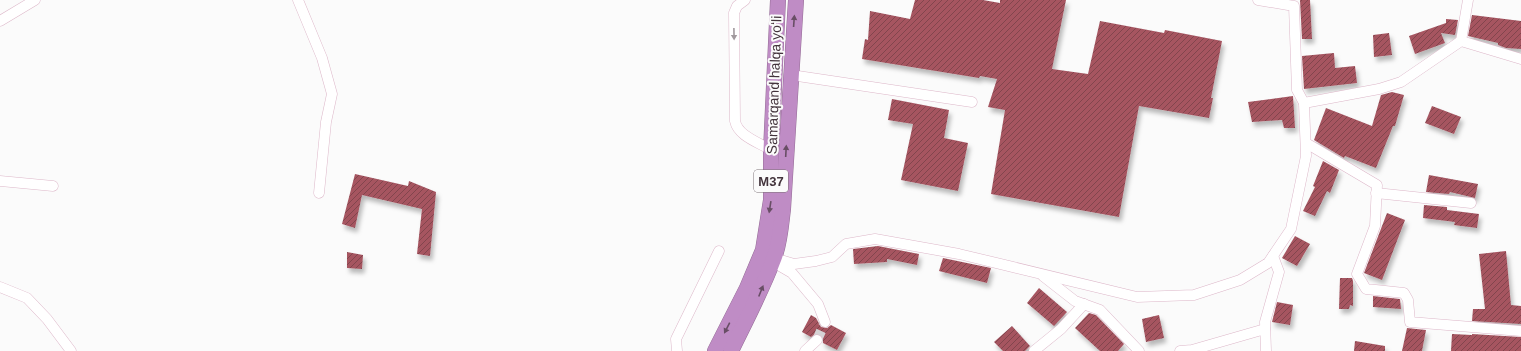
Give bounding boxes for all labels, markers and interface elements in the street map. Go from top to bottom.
street label: Samarqand halqa yoʻli [764,15,784,155]
one-way arrow [791,15,798,27]
one-way arrow [731,28,737,41]
one-way arrow [783,145,790,157]
road number: M37 [754,170,788,192]
one-way arrow [766,201,772,213]
one-way arrow [758,285,764,297]
one-way arrow [723,322,730,334]

